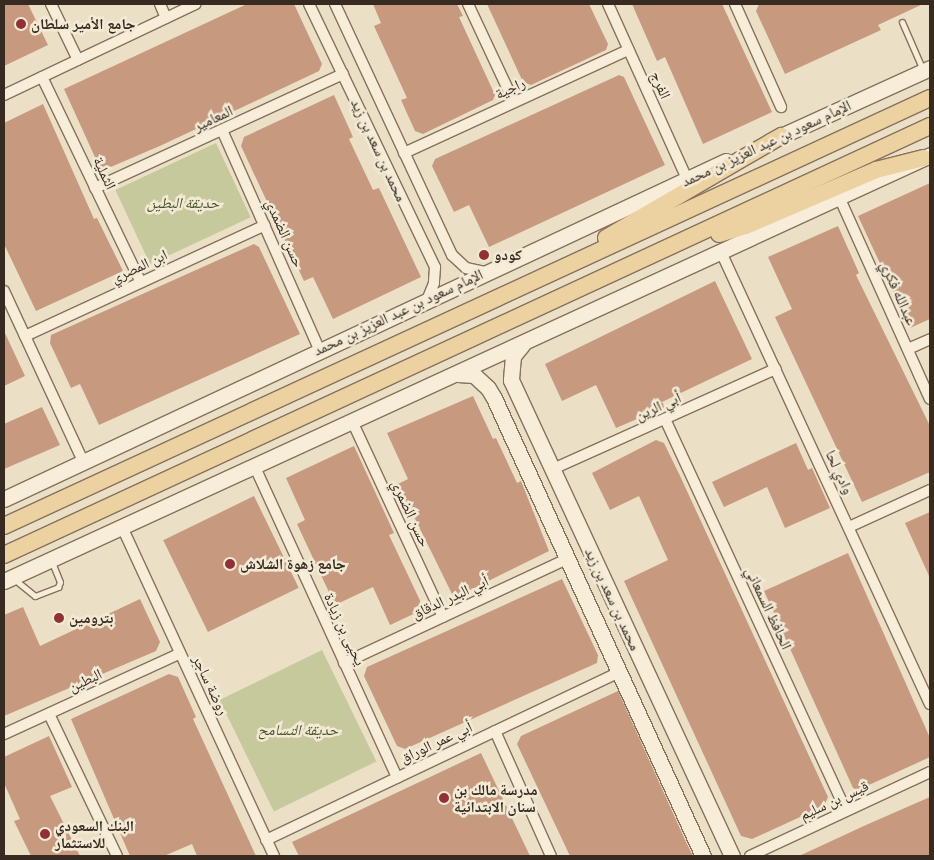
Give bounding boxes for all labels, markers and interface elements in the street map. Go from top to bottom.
place label: جامع الأمير سلطان [31,15,135,33]
marker: جامع الأمير سلطان [15,18,27,30]
street label: الفرج [647,68,675,102]
street label: راجية [492,73,528,103]
street label: محمد بن سعد بن زيد [347,96,411,204]
street label: الإمام سعود بن عبد العزيز بن محمد [678,96,854,190]
street label: المعامير [191,101,235,135]
street label: الثملية [90,154,120,192]
park label: حديقة البطين [147,194,219,212]
street label: حسن الضمدي [262,196,308,270]
street label: ابن المصري [108,245,170,287]
place label: كودو [494,246,522,264]
marker: كودو [478,249,490,261]
street label: عبدالله فكري [877,258,921,328]
street label: الإمام سعود بن عبد العزيز بن محمد [310,265,486,359]
street label: أبي الرين [632,388,684,424]
street label: وادي لحا [822,447,858,497]
street label: حسن الضمري [388,477,434,549]
street label: محمد بن سعد بن زيد [581,545,645,653]
place label: جامع زهوة الشلاش [240,555,346,573]
marker: جامع زهوة الشلاش [224,558,236,570]
street label: الحافظ السمعاني [742,564,796,652]
street label: أبي البدر الدقاق [409,571,491,623]
street label: يحيى بن زيادة [320,590,370,668]
place label: بترومين [69,609,113,627]
marker: بترومين [53,612,65,624]
street label: روضة ساجر [189,652,233,718]
street label: البطين [65,665,105,695]
street label: أبي عمر الوراق [397,717,475,767]
park label: حديقة التسامح [258,721,338,739]
street label: قيس بن سليم [797,776,871,824]
place label: مدرسة مالك بن سنان الابتدائية [454,780,538,815]
marker: مدرسة مالك بن سنان الابتدائية [438,792,450,804]
place label: البنك السعودي للاستثمار [55,816,134,851]
marker: البنك السعودي للاستثمار [39,828,51,840]

